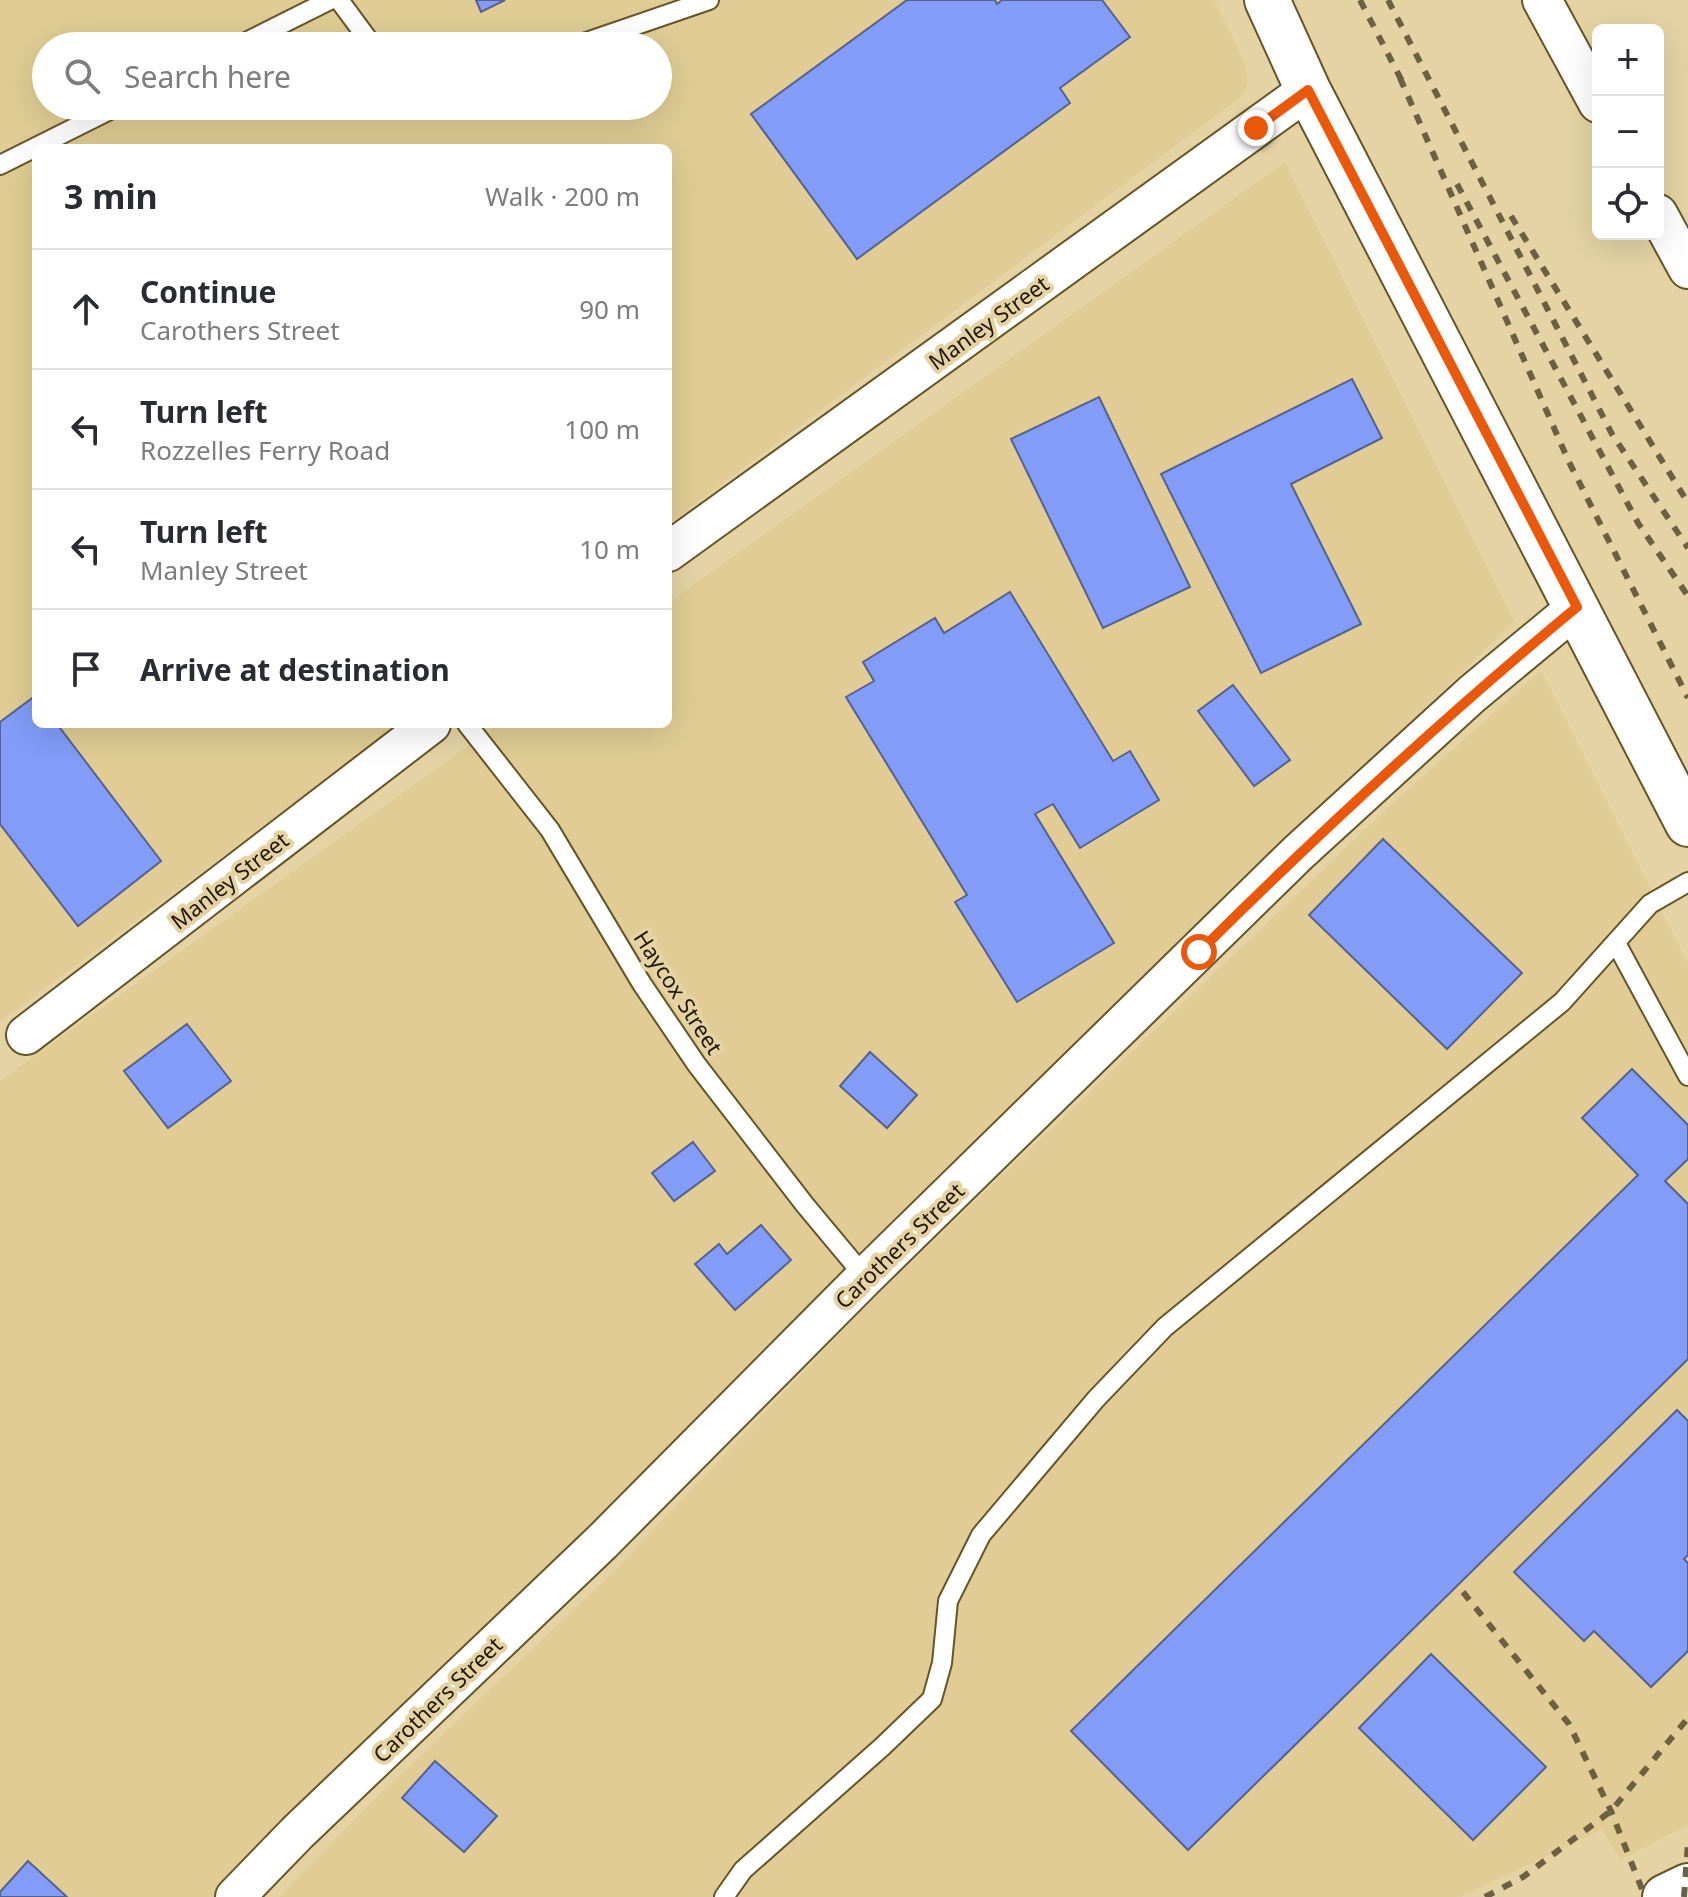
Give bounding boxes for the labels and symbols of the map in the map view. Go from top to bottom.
route end [1238,110,1274,146]
street label: Manley Street [922,268,1054,376]
street label: Manley Street [164,824,294,936]
street label: Haycox Street [628,924,730,1060]
route start [1181,934,1217,970]
street label: Carothers Street [828,1176,970,1314]
street label: Carothers Street [366,1630,508,1768]

